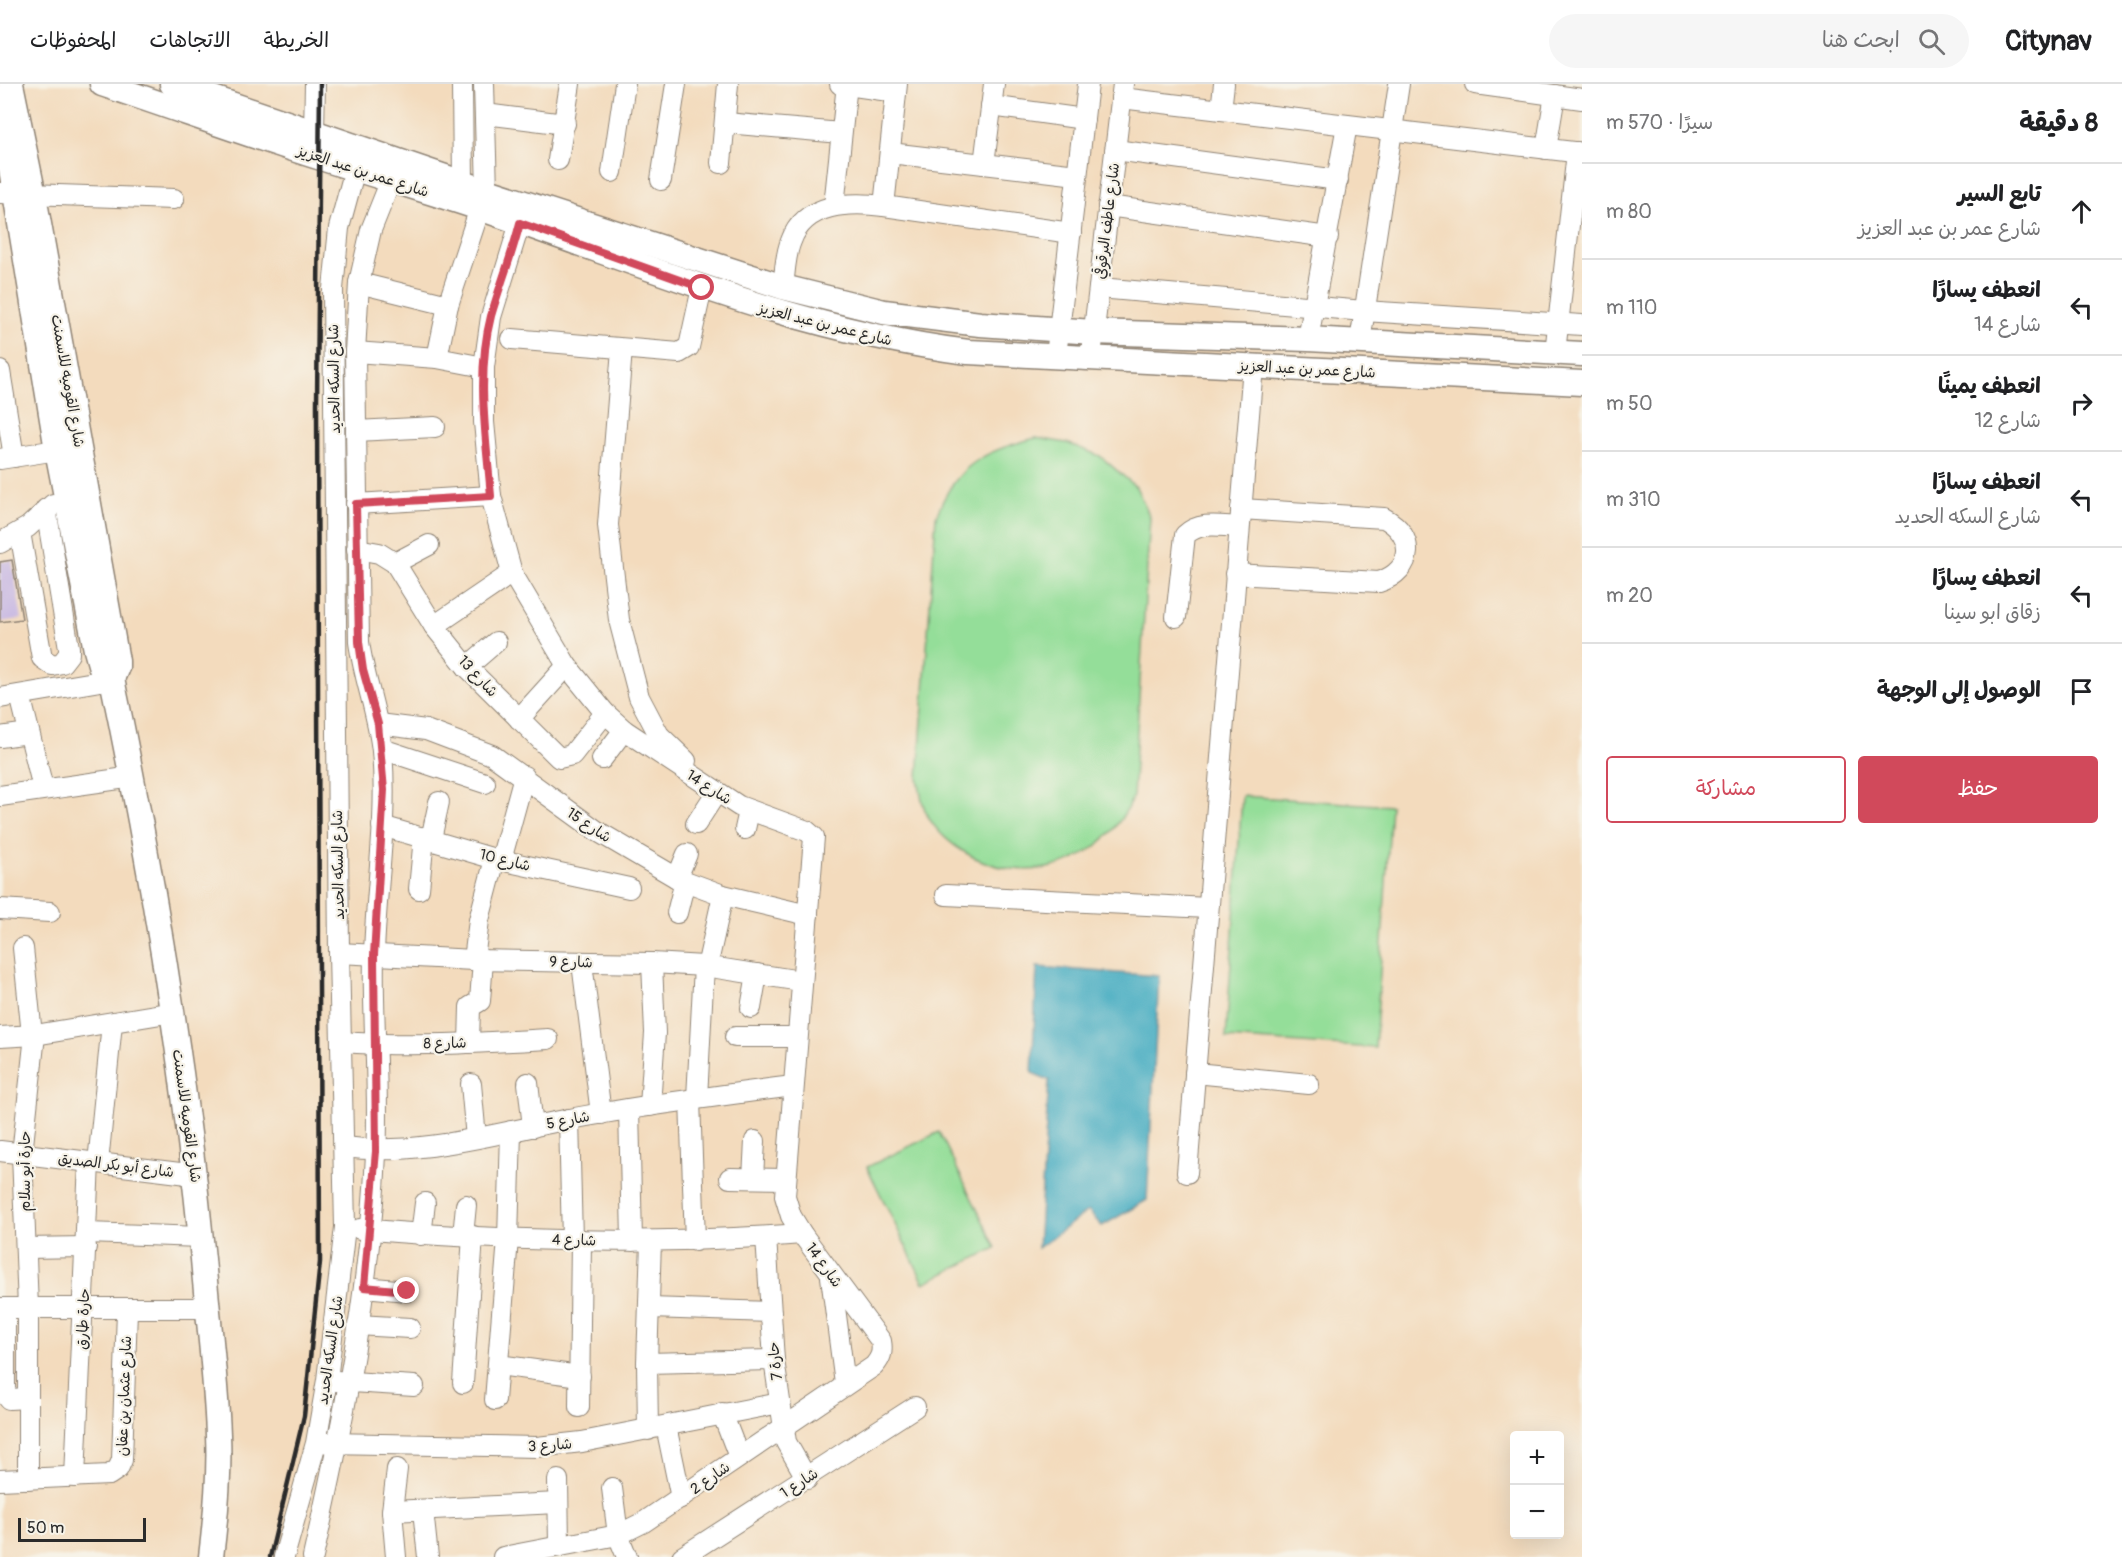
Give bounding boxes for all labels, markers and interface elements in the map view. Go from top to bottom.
search box [1549,14,1969,68]
text: Citynav [2005,24,2092,59]
icon: search [1915,25,1948,58]
text: ابحث هنا [1822,26,1900,54]
text: المحفوظات [30,27,116,54]
text: الاتجاهات [149,27,231,54]
text: الخريطة [264,27,329,54]
text: 8 دقيقة [2019,107,2098,139]
text: سيرًا · 570 m [1606,110,1713,135]
street label: شارع عمر بن عبد العزيز [293,141,431,202]
street label: شارع عاطف البرقوقي [1089,162,1124,280]
text: تابع السير [1958,180,2041,208]
icon: ahead [2065,195,2098,228]
text: 80 m [1606,199,1652,224]
text: شارع عمر بن عبد العزيز [1858,216,2041,241]
route start [688,274,714,300]
text: انعطف يسارًا [1932,276,2041,304]
icon: left [2065,291,2098,324]
text: 110 m [1606,295,1657,320]
street label: شارع عمر بن عبد العزيز [754,298,894,350]
text: شارع 14 [1974,312,2041,337]
street label: شارع القوميه للاسمنت [46,313,89,449]
street label: شارع السكه الحديد [324,324,345,434]
street label: شارع عمر بن عبد العزيز [1236,356,1376,383]
text: انعطف يمينًا [1938,372,2041,400]
icon: right [2065,387,2098,420]
text: 50 m [1606,391,1653,416]
text: شارع 12 [1974,408,2041,433]
text: انعطف يسارًا [1932,468,2041,496]
icon: left [2065,483,2098,516]
text: 310 m [1606,487,1661,512]
text: شارع السكه الحديد [1894,504,2041,529]
text: انعطف يسارًا [1932,564,2041,592]
icon: left [2065,579,2098,612]
text: 20 m [1606,583,1653,608]
text: زقاق ابو سينا [1944,600,2041,625]
street label: شارع 13 [454,652,502,701]
icon: arrive [2065,675,2098,708]
text: الوصول إلى الوجهة [1877,676,2041,704]
button: مشاركة [1606,756,1846,823]
button: حفظ [1858,756,2098,823]
street label: شارع 14 [682,766,735,809]
street label: شارع 15 [563,804,615,847]
street label: شارع السكه الحديد [328,810,349,920]
street label: شارع 10 [477,845,532,876]
street label: شارع 9 [549,953,593,972]
street label: شارع 8 [423,1034,467,1053]
street label: شارع القوميه للاسمنت [168,1048,205,1184]
street label: شارع 5 [545,1107,591,1134]
street label: حارة أبو سلام [16,1131,36,1211]
street label: شارع أبو بكر الصديق [57,1149,175,1182]
street label: شارع 4 [552,1231,596,1250]
street label: شارع 14 [801,1239,846,1291]
route end [393,1277,419,1303]
street label: حارة طارق [72,1288,95,1350]
street label: شارع السكه الحديد [313,1294,348,1406]
street label: شارع عثمان بن عفان [113,1335,136,1457]
street label: حارة 7 [764,1341,787,1381]
map controls [1510,1431,1564,1539]
button: + [1510,1431,1564,1485]
street label: شارع 3 [527,1434,573,1457]
street label: شارع 2 [687,1458,734,1499]
street label: شارع 1 [777,1464,822,1503]
button: − [1510,1485,1564,1539]
scale bar [18,1515,146,1542]
text: 50 m [27,1518,64,1538]

